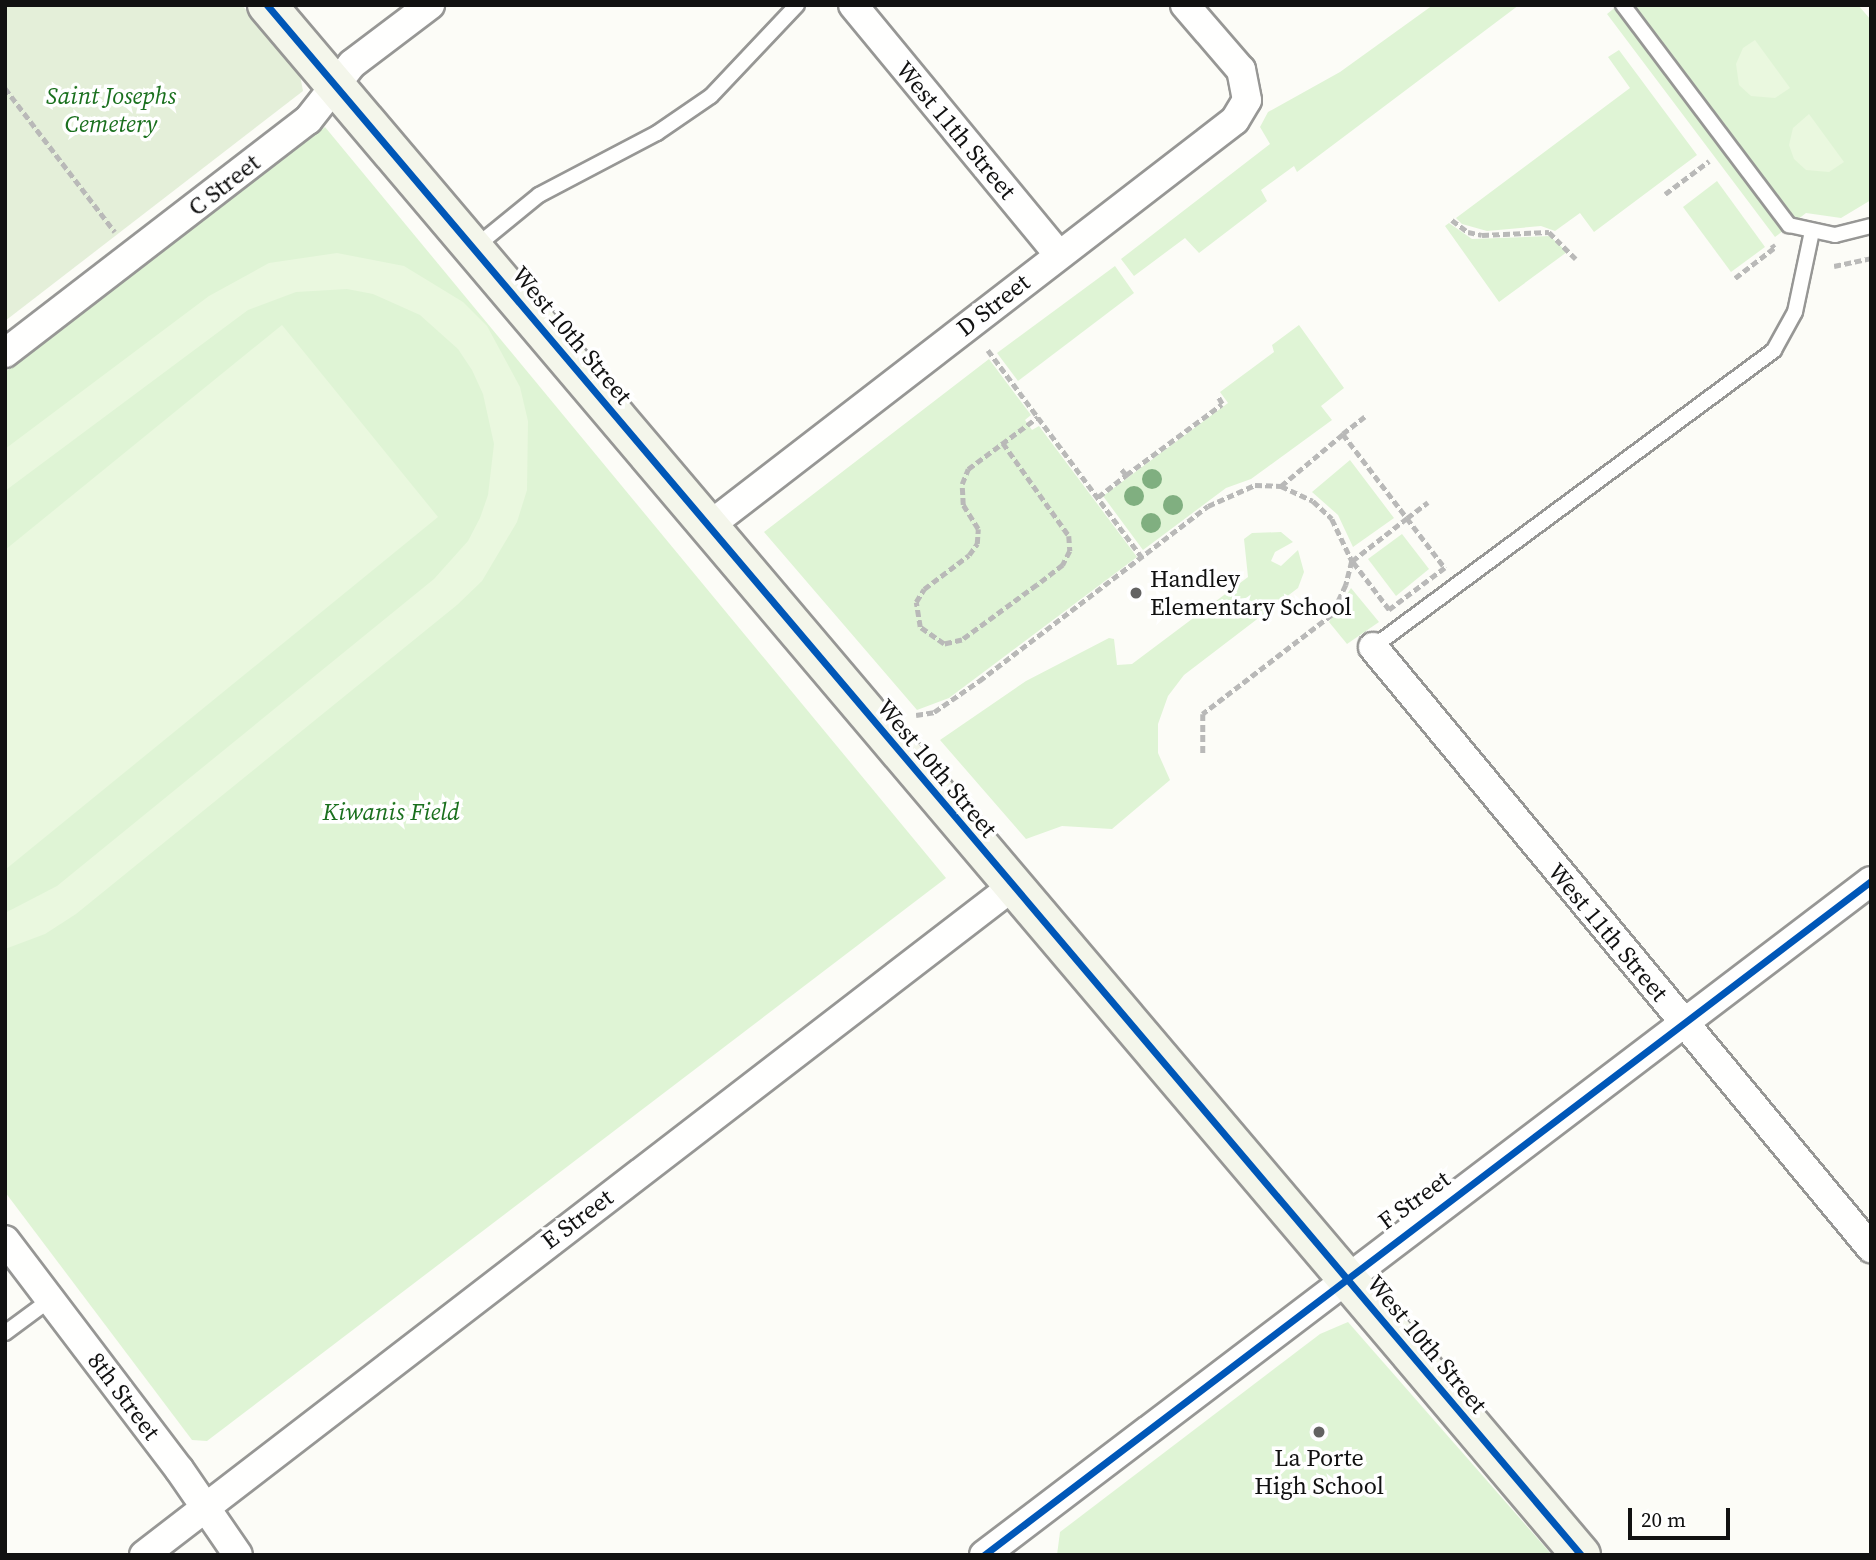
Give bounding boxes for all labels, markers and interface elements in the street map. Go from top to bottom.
street label: West 11th Street [890,55,1022,205]
park label: Saint Josephs Cemetery [46,82,176,138]
street label: C Street [183,148,265,222]
street label: West 10th Street [506,260,638,410]
street label: D Street [951,268,1035,342]
place label: Handley Elementary School [1150,565,1352,621]
marker: Handley Elementary School [1128,585,1144,601]
street label: West 10th Street [871,693,1003,843]
park label: Kiwanis Field [322,798,460,826]
street label: West 11th Street [1542,857,1674,1007]
street label: F Street [1373,1164,1455,1236]
street label: E Street [536,1183,618,1255]
street label: West 10th Street [1361,1269,1493,1419]
street label: 8th Street [82,1347,166,1445]
marker: La Porte High School [1311,1424,1327,1440]
place label: La Porte High School [1254,1444,1384,1500]
scale bar [1631,1494,1732,1538]
text: 20 m [1641,1505,1686,1534]

